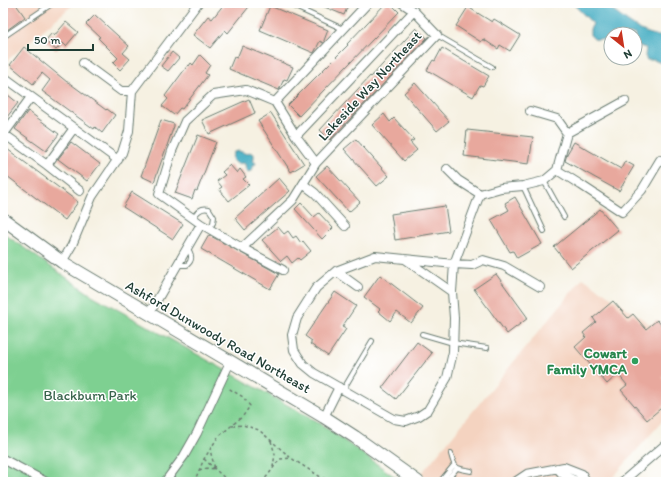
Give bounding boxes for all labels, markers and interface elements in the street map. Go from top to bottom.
scale bar [28,26,93,52]
north arrow [603,26,643,66]
street label: Lakeside Way Northeast [315,28,425,144]
text: 50 m [34,33,60,47]
text: N [621,47,634,62]
street label: Ashford Dunwoody Road Northeast [122,277,314,397]
place label: Cowart Family YMCA [547,345,628,378]
marker: Cowart Family YMCA [630,356,640,366]
park label: Blackburn Park [43,387,137,404]

